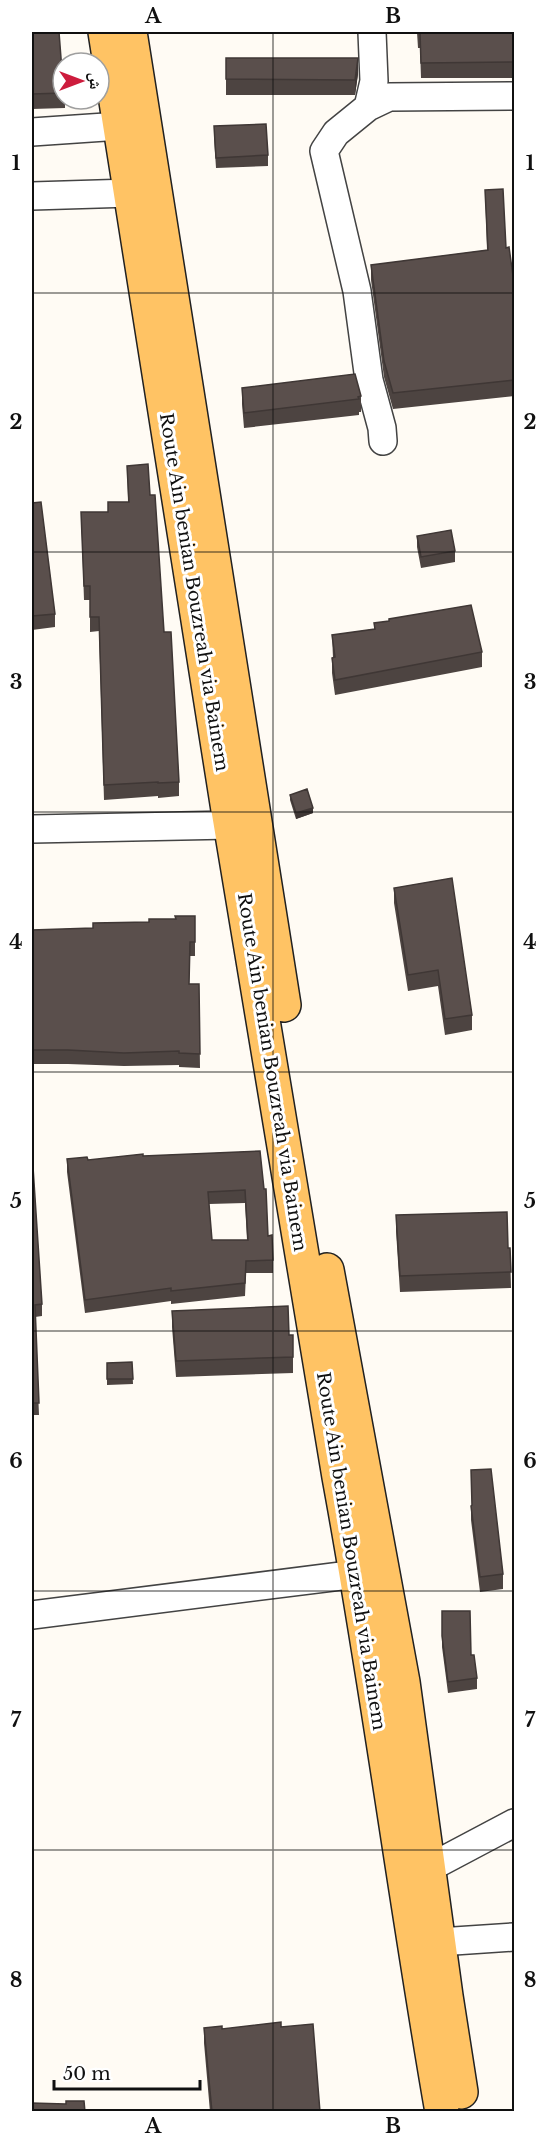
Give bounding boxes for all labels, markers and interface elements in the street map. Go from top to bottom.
text: A [144,4,162,28]
text: B [385,4,401,28]
north arrow [51,51,111,111]
text: ش [86,73,106,90]
text: 1 [12,151,21,175]
text: 1 [526,151,535,175]
text: 2 [9,410,23,434]
text: 2 [523,410,537,434]
street label: Route Ain benian Bouzreah via Bainem [155,411,233,773]
text: 3 [10,670,22,694]
text: 3 [524,670,536,694]
street label: Route Ain benian Bouzreah via Bainem [233,891,311,1253]
text: 4 [9,930,23,954]
text: 4 [523,930,537,954]
text: 5 [10,1189,22,1213]
text: 5 [524,1189,536,1213]
street label: Route Ain benian Bouzreah via Bainem [312,1370,390,1732]
text: 6 [9,1449,23,1473]
text: 6 [523,1449,537,1473]
text: 7 [11,1708,22,1732]
text: 7 [525,1708,536,1732]
text: 8 [10,1968,22,1992]
text: 8 [524,1968,536,1992]
scale bar [54,2053,200,2091]
text: 50 m [63,2063,111,2085]
text: A [144,2114,162,2138]
text: B [385,2114,401,2138]

